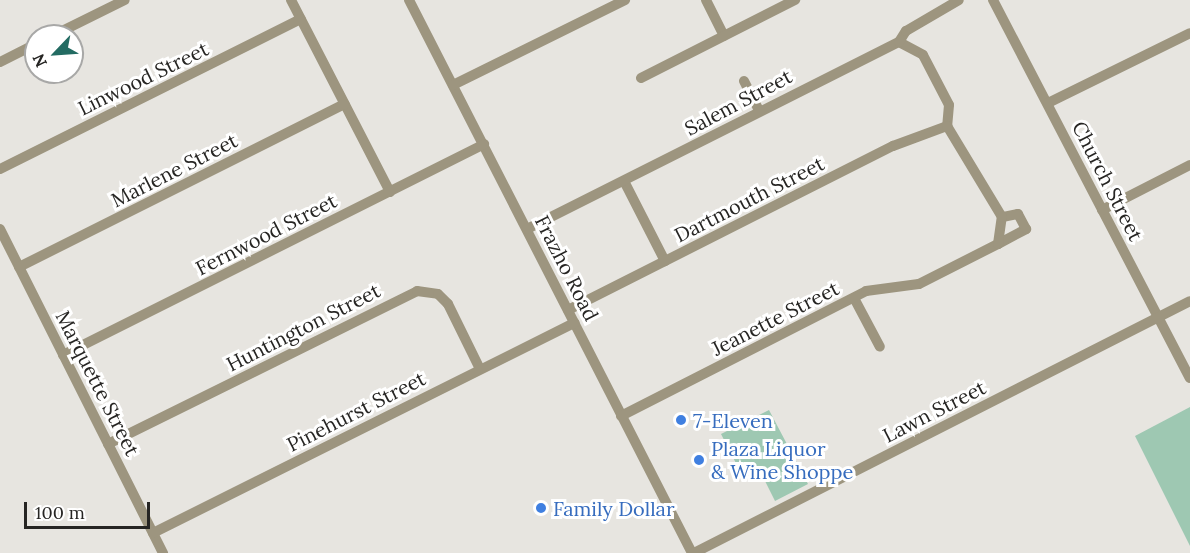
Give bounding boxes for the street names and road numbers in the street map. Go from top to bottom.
street label: Linwood Street [74,36,212,120]
street label: Salem Street [680,64,796,140]
street label: Church Street [1068,117,1148,245]
street label: Marlene Street [107,128,241,212]
street label: Dartmouth Street [670,151,828,247]
street label: Fernwood Street [191,188,341,280]
street label: Frazho Road [530,211,604,325]
street label: Jeanette Street [707,276,843,360]
street label: Huntington Street [222,278,384,376]
street label: Marquette Street [51,306,145,460]
street label: Pinehurst Street [283,366,429,456]
street label: Lawn Street [879,375,989,447]

